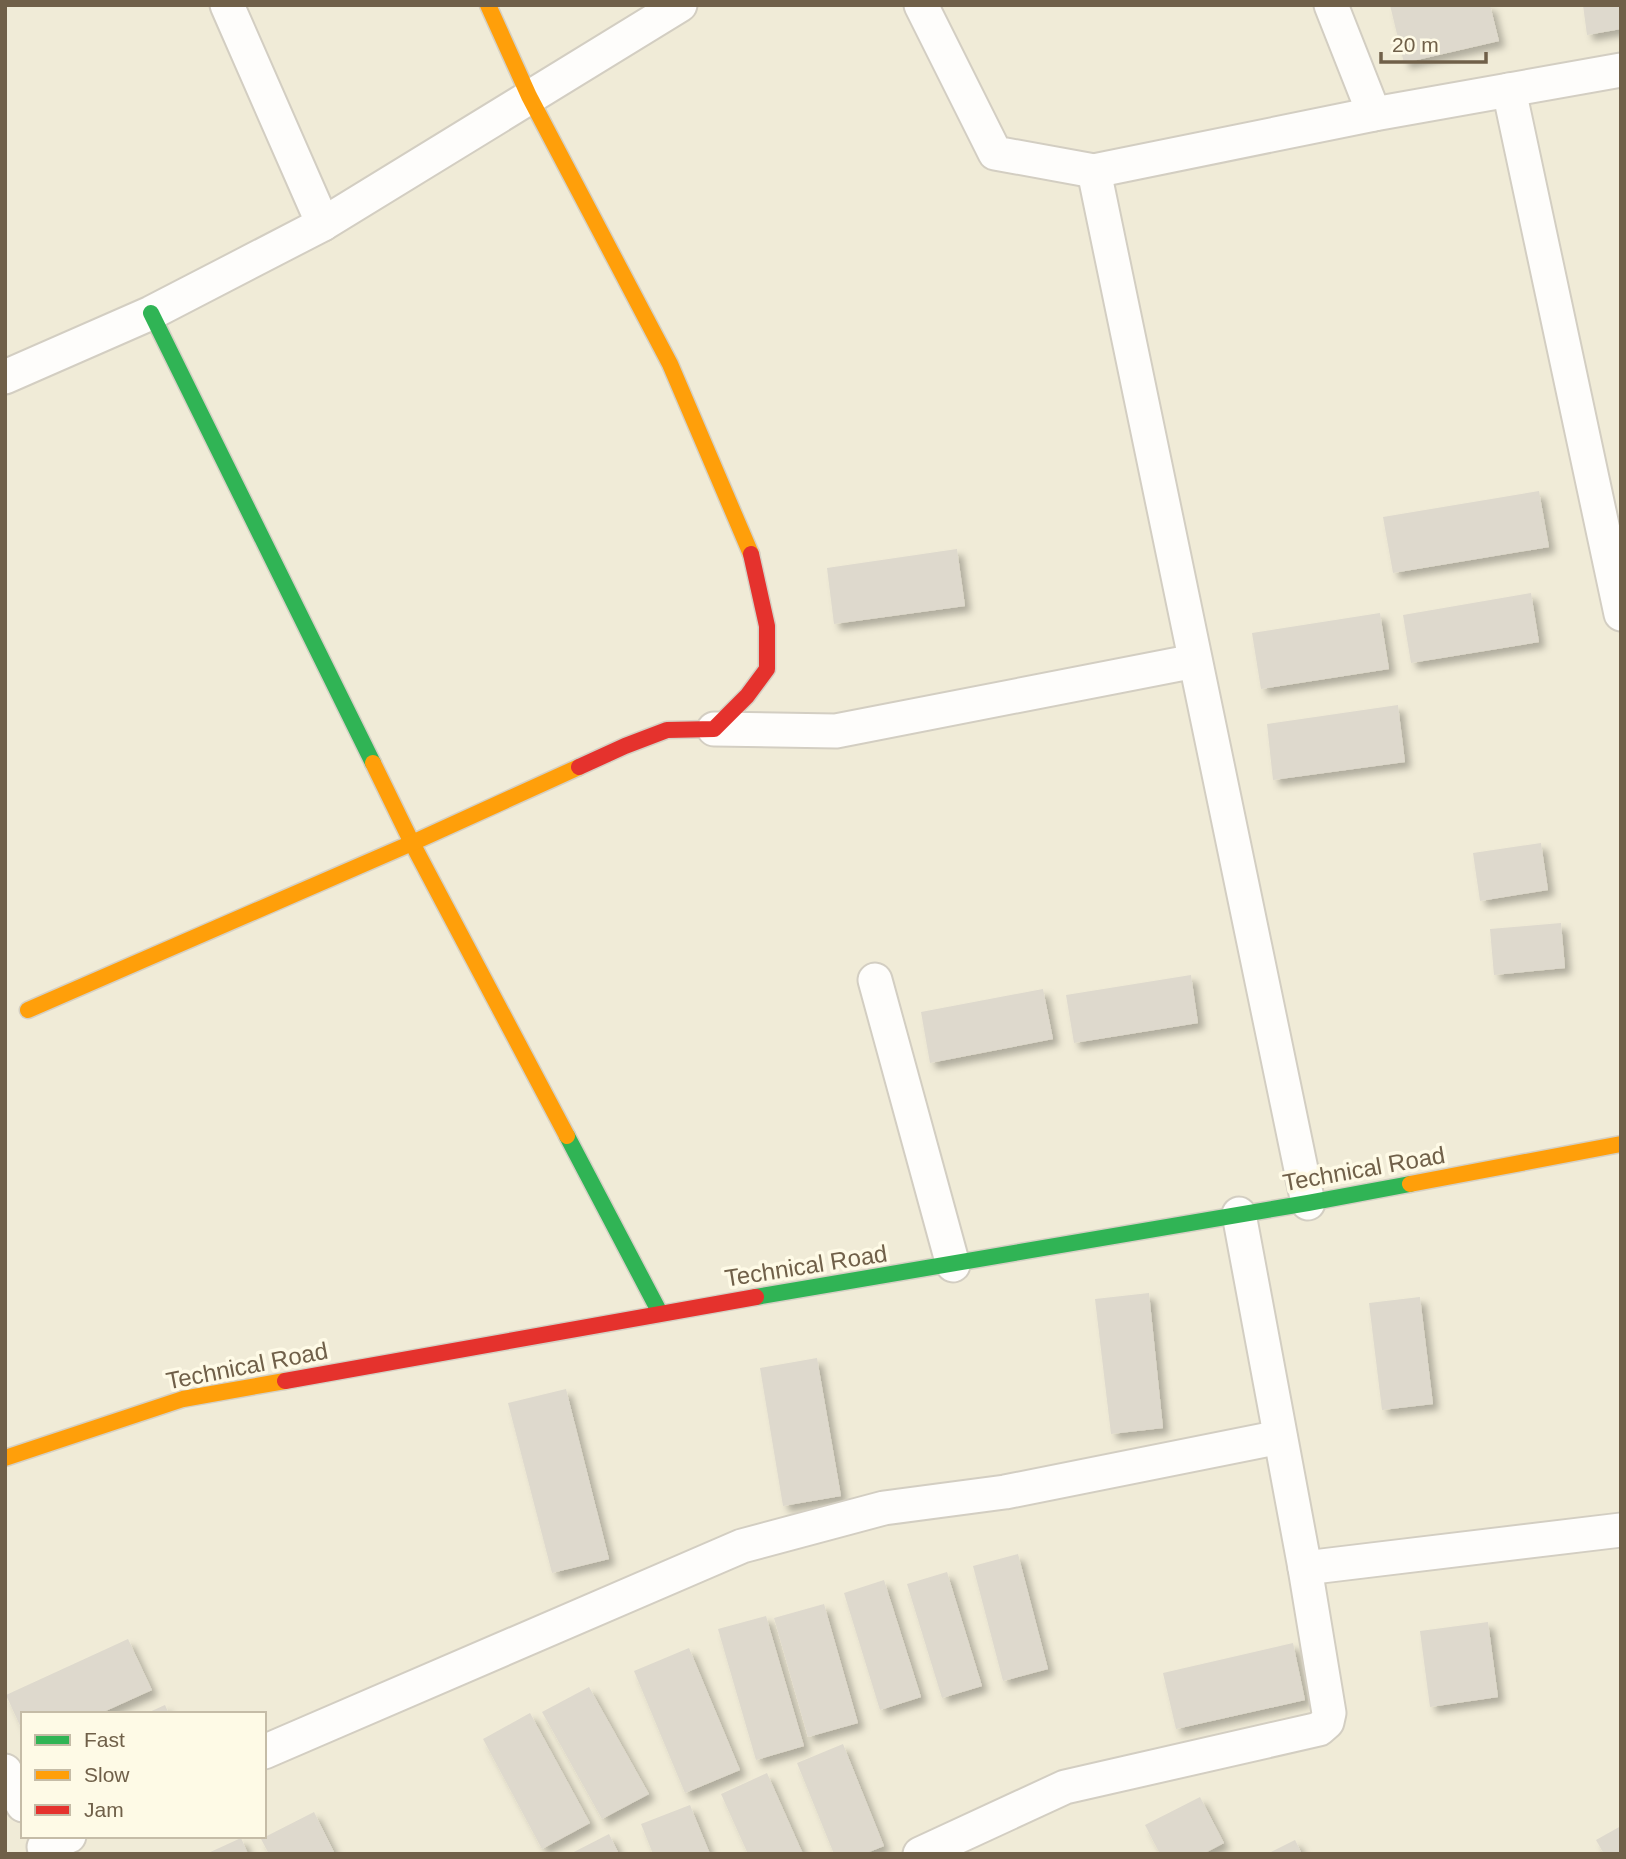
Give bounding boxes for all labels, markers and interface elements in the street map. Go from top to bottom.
scale bar [1381,21,1486,65]
text: 20 m [1392,33,1439,56]
street label: Technical Road [1281,1141,1447,1196]
street label: Technical Road [723,1239,889,1292]
street label: Technical Road [164,1337,330,1394]
legend [21,1712,266,1838]
text: Fast [84,1728,125,1751]
text: Slow [84,1763,130,1786]
text: Jam [84,1798,124,1821]

